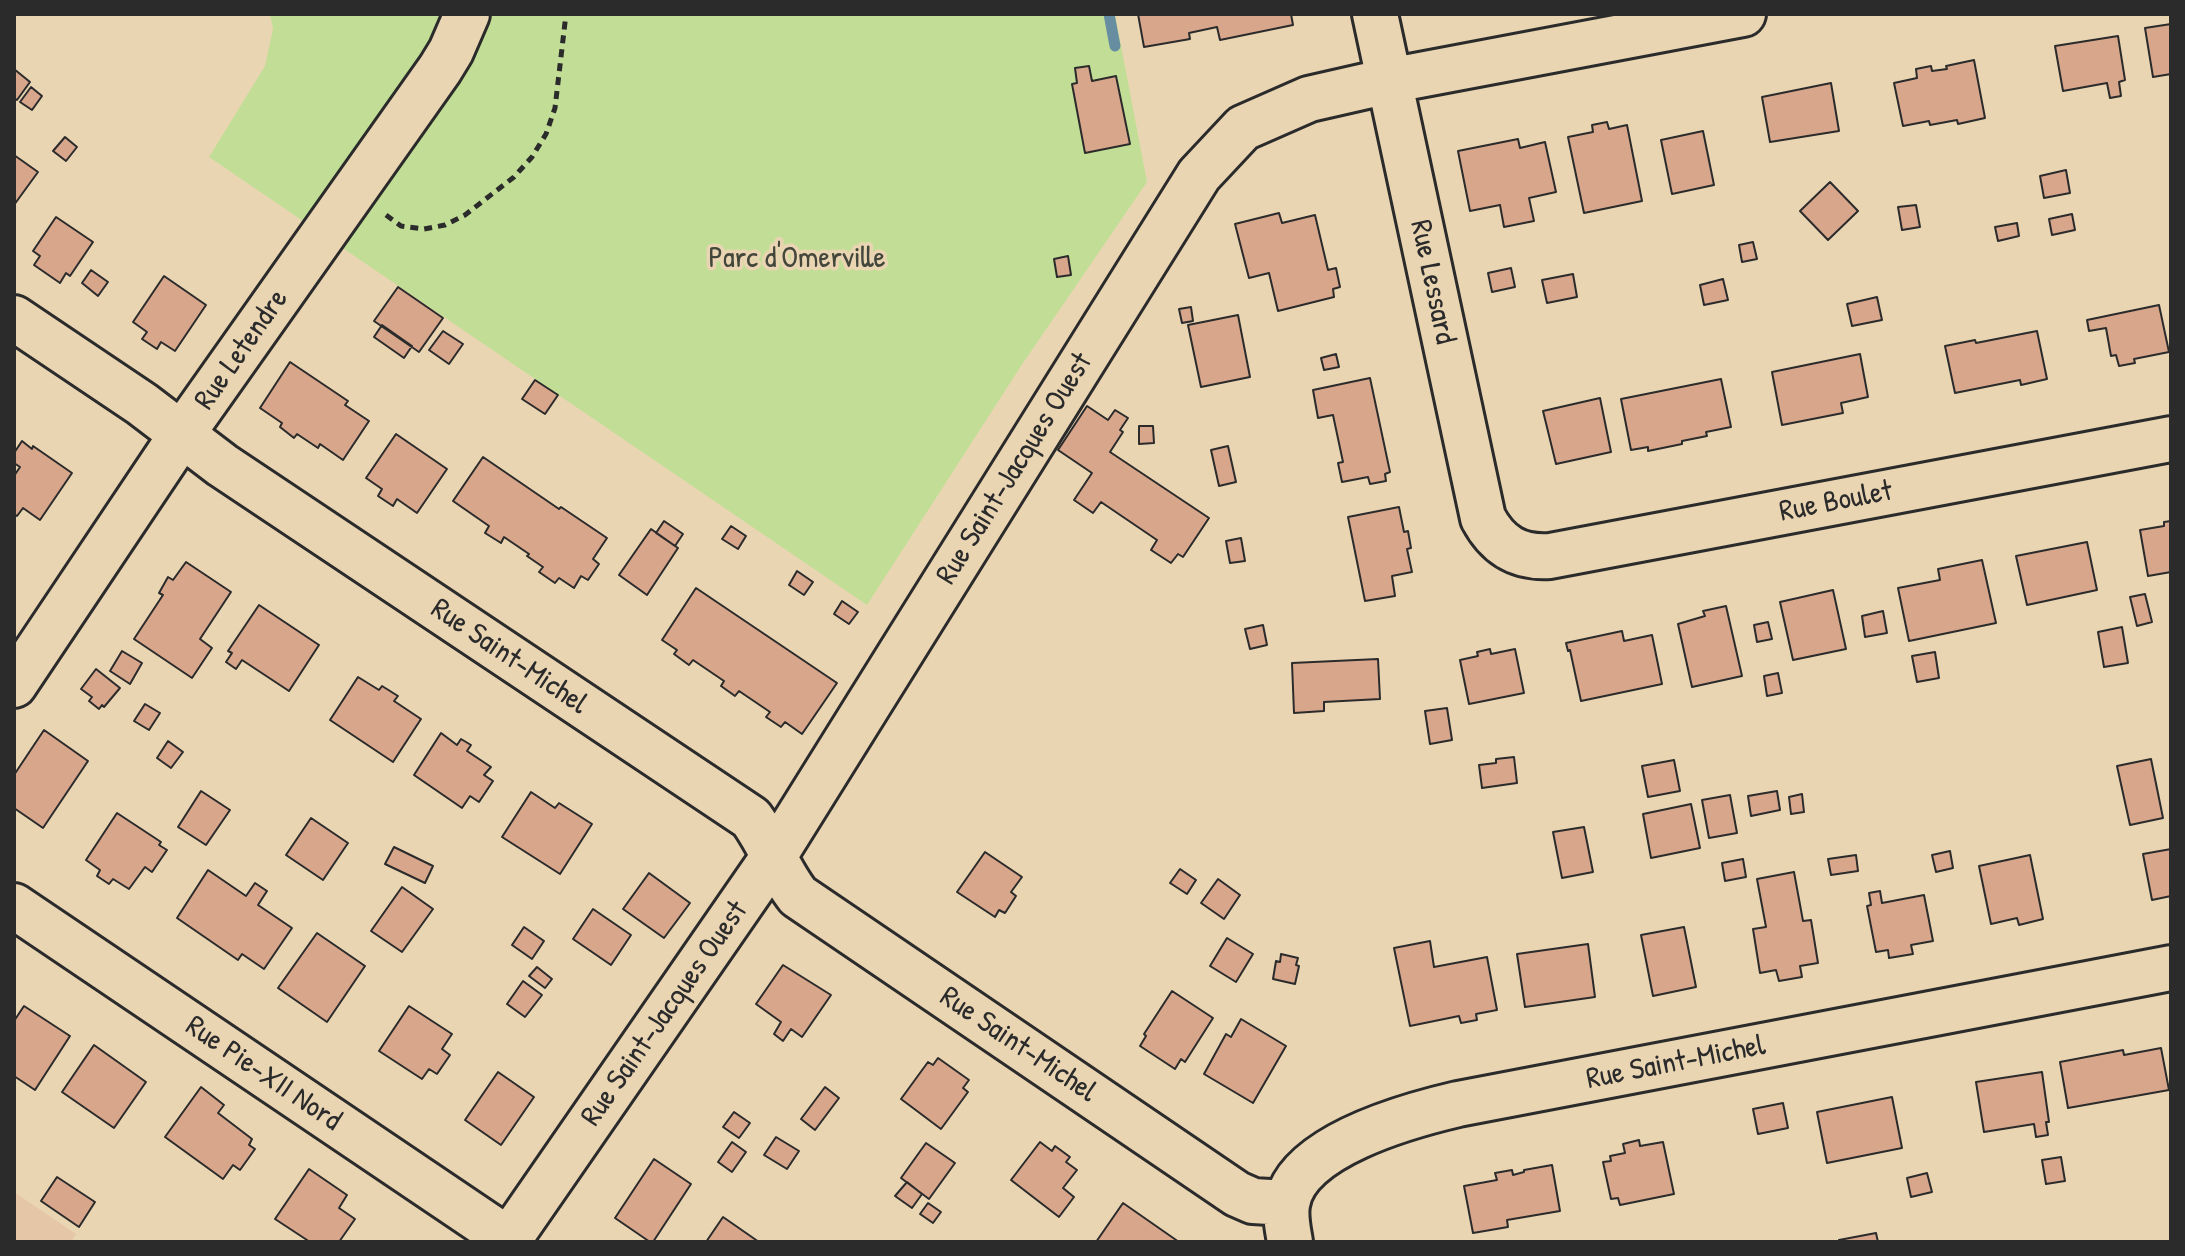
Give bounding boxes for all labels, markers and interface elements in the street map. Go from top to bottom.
street label: Rue Lessard [1401,217,1463,347]
park label: Parc d'Omerville [708,241,886,277]
street label: Rue Letendre [188,283,296,417]
street label: Rue Saint-Jacques Ouest [929,347,1101,591]
street label: Rue Boulet [1777,473,1895,531]
street label: Rue Saint-Michel [424,591,594,723]
street label: Rue Saint-Jacques Ouest [574,895,756,1133]
street label: Rue Saint-Michel [933,979,1103,1111]
street label: Rue Pie-XII Nord [178,1009,348,1139]
street label: Rue Saint-Michel [1584,1028,1768,1098]

